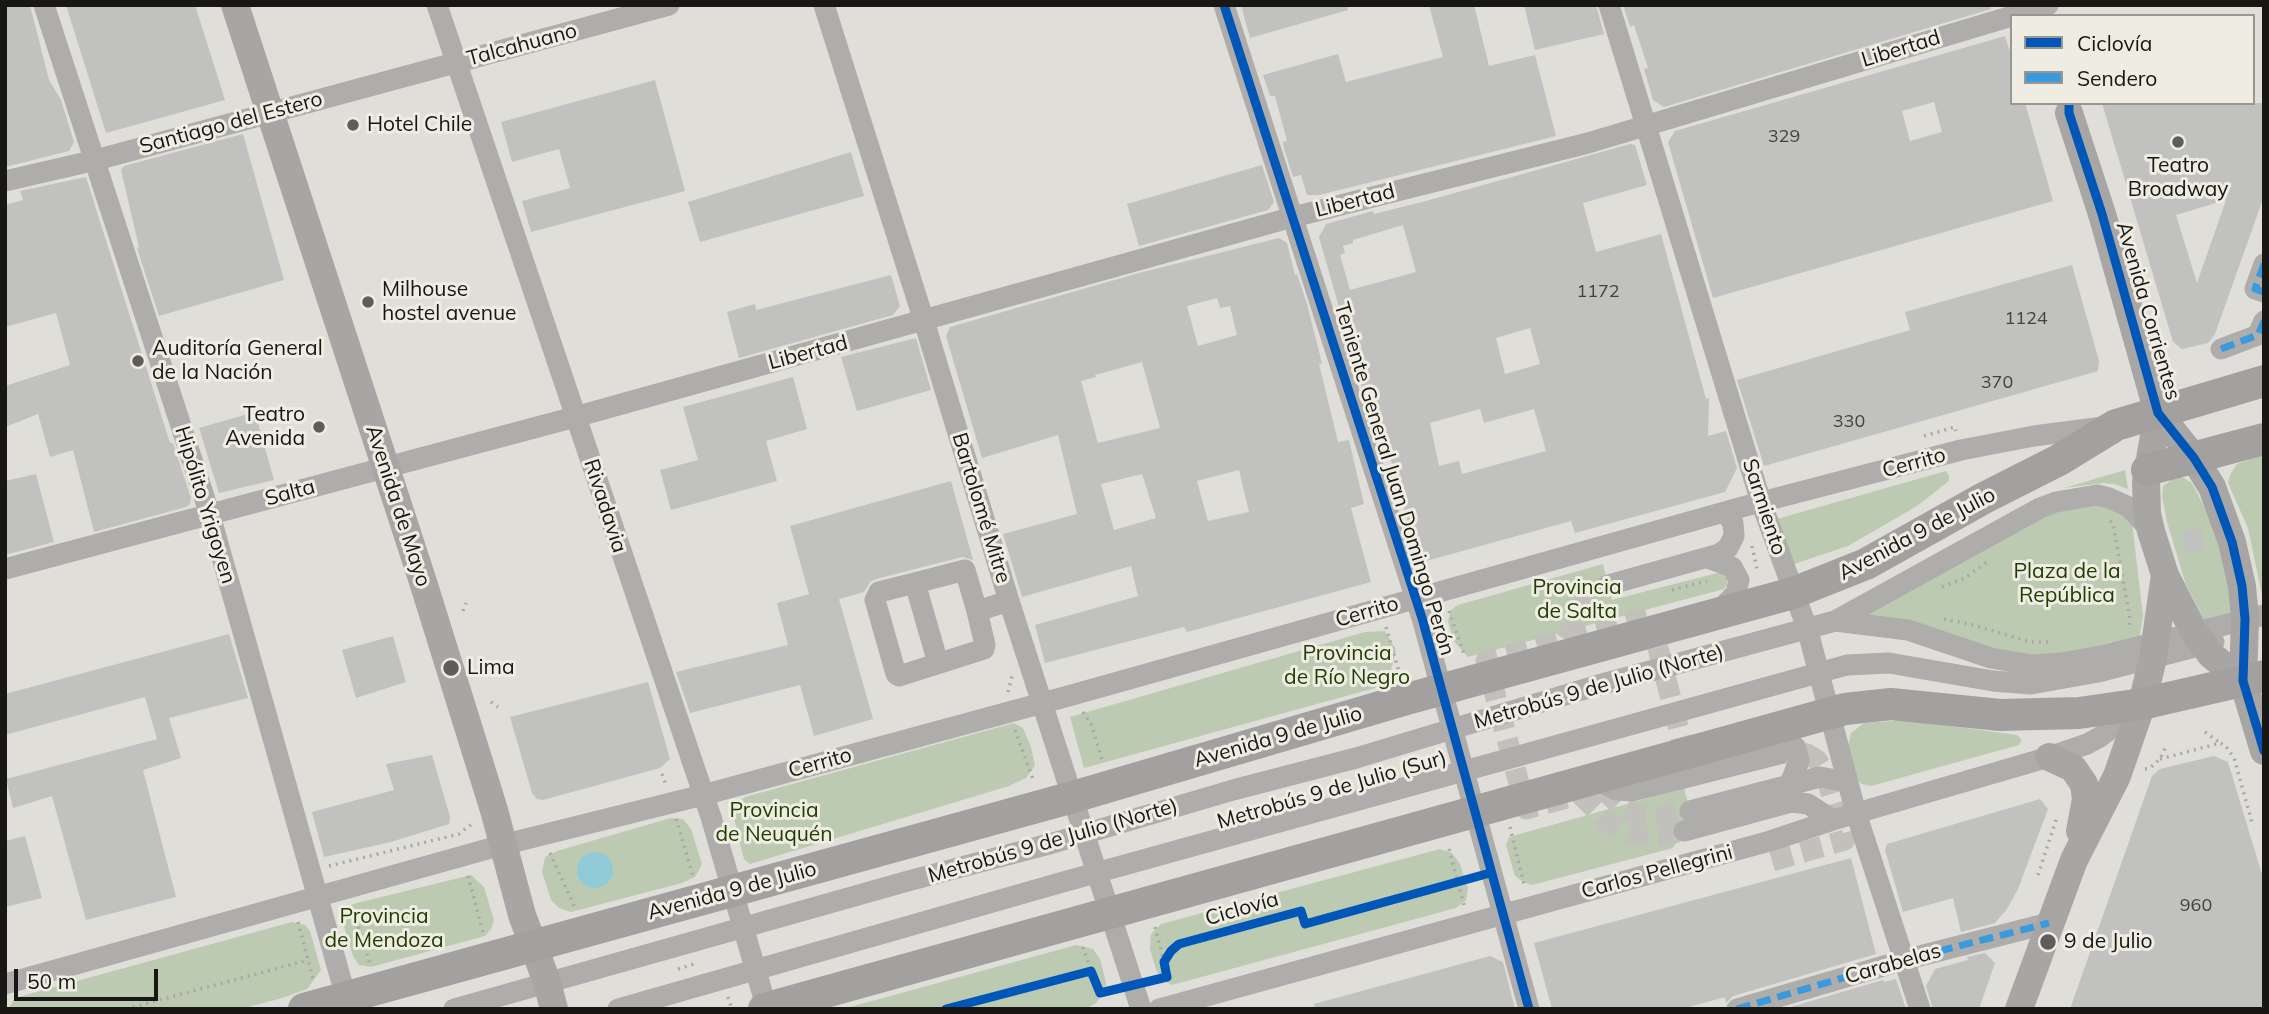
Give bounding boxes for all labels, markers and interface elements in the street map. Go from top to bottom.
legend [2010,14,2255,105]
street label: Talcahuano [464,18,580,72]
street label: Libertad [1858,25,1944,73]
text: Ciclovía [2077,30,2152,56]
text: Sendero [2077,65,2157,91]
street label: Santiago del Estero [137,86,325,160]
place label: Hotel Chile [367,112,472,138]
marker: Hotel Chile [345,117,361,133]
house number: 329 [1768,126,1800,148]
marker: Teatro Broadway [2170,134,2186,150]
place label: Teatro Broadway [2128,153,2228,203]
street label: Libertad [1313,179,1397,223]
street label: Avenida Corrientes [2111,219,2185,403]
place label: Milhouse hostel avenue [382,277,517,327]
house number: 1172 [1576,281,1620,303]
marker: Milhouse hostel avenue [360,294,376,310]
street label: Teniente General Juan Domingo Perón [1328,299,1460,659]
house number: 1124 [2004,308,2048,330]
street label: Libertad [766,330,850,376]
place label: Auditoría General de la Nación [152,336,323,386]
marker: Auditoría General de la Nación [130,353,146,369]
house number: 370 [1981,372,2013,394]
place label: Teatro Avenida [225,402,305,452]
house number: 330 [1833,411,1865,433]
marker: Teatro Avenida [311,419,327,435]
street label: Avenida de Mayo [360,422,436,590]
street label: Hipólito Yrigoyen [169,423,241,587]
street label: Bartolomé Mitre [946,430,1016,586]
street label: Cerrito [1880,442,1948,484]
street label: Rivadavia [578,456,632,556]
street label: Sarmiento [1737,456,1791,558]
street label: Salta [262,474,318,512]
street label: Avenida 9 de Julio [1834,482,2000,586]
park label: Plaza de la República [2013,559,2121,609]
park label: Provincia de Salta [1532,575,1622,625]
street label: Cerrito [1333,591,1401,633]
street label: Metrobús 9 de Julio (Norte) [1471,639,1727,735]
park label: Provincia de Río Negro [1284,641,1410,691]
place label: Lima [467,655,514,681]
marker: Lima [441,658,461,678]
street label: Avenida 9 de Julio [1191,701,1365,773]
street label: Cerrito [786,742,854,784]
street label: Metrobús 9 de Julio (Sur) [1214,745,1450,835]
street label: Metrobús 9 de Julio (Norte) [925,793,1181,889]
park label: Provincia de Neuquén [715,798,833,848]
street label: Carlos Pellegrini [1579,840,1735,904]
street label: Avenida 9 de Julio [645,856,819,926]
street label: Ciclovía [1202,887,1282,931]
house number: 960 [2180,895,2212,917]
park label: Provincia de Mendoza [324,904,444,954]
place label: 9 de Julio [2064,929,2153,955]
marker: 9 de Julio [2038,932,2058,952]
street label: Carabelas [1842,938,1944,990]
scale bar [18,954,161,998]
text: 50 m [27,968,76,994]

